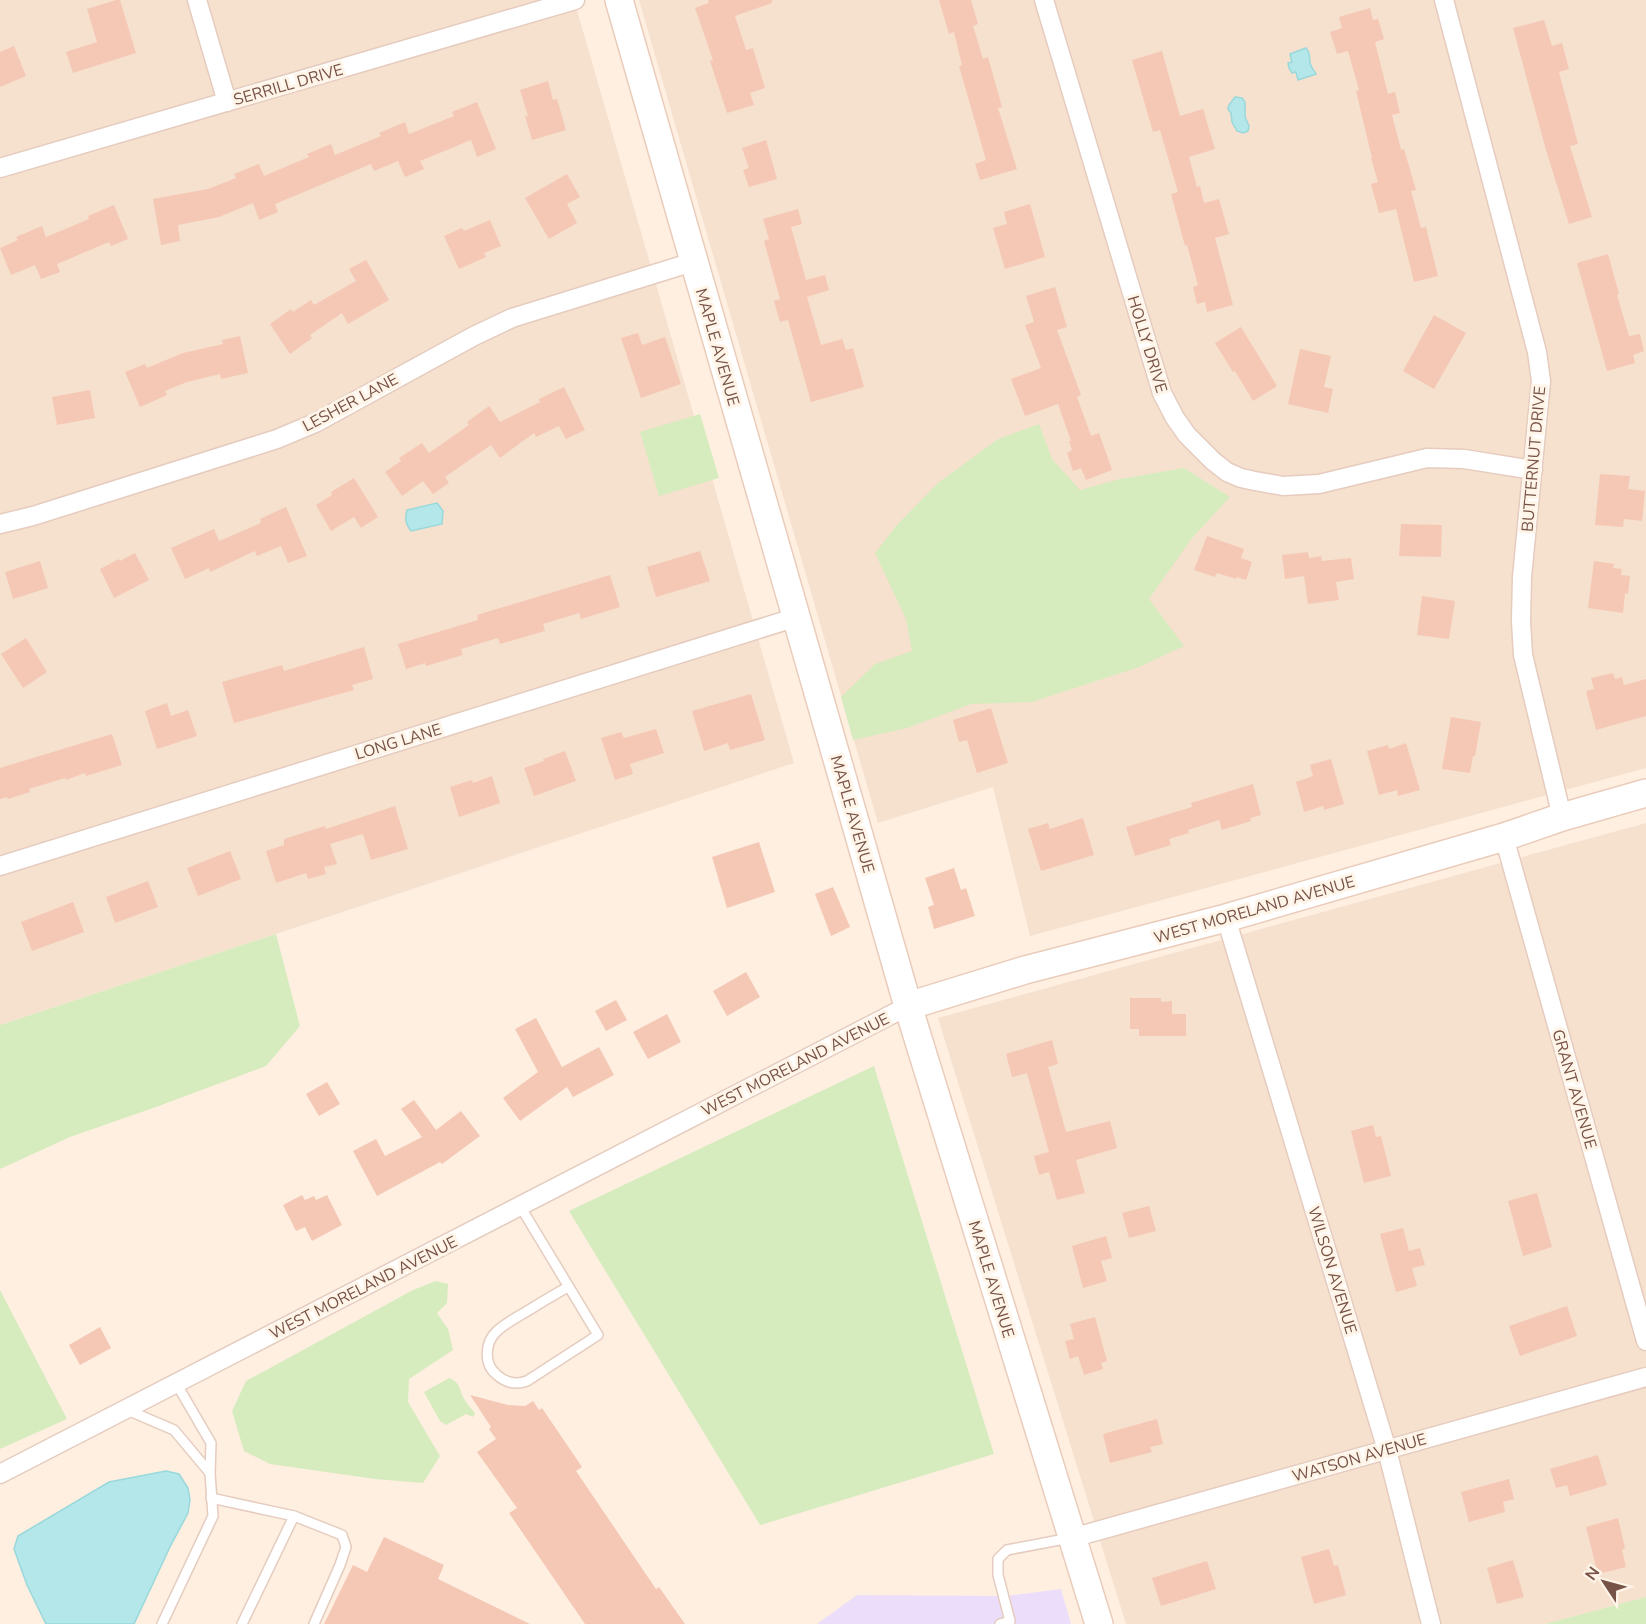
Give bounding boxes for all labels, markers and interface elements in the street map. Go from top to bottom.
street label: SERRILL DRIVE [231,59,346,111]
street label: MAPLE AVENUE [690,286,744,409]
street label: HOLLY DRIVE [1122,293,1172,396]
street label: LESHER LANE [299,368,402,437]
street label: BUTTERNUT DRIVE [1517,385,1551,533]
street label: LONG LANE [352,718,444,766]
street label: MAPLE AVENUE [825,753,879,876]
street label: WEST MORELAND AVENUE [1151,871,1357,949]
street label: WEST MORELAND AVENUE [698,1008,893,1122]
street label: GRANT AVENUE [1546,1027,1602,1152]
street label: WILSON AVENUE [1302,1204,1362,1337]
street label: MAPLE AVENUE [963,1218,1019,1341]
street label: WEST MORELAND AVENUE [266,1231,461,1345]
street label: WATSON AVENUE [1290,1428,1429,1488]
north arrow [1574,1552,1634,1612]
text: N [1580,1562,1605,1585]

